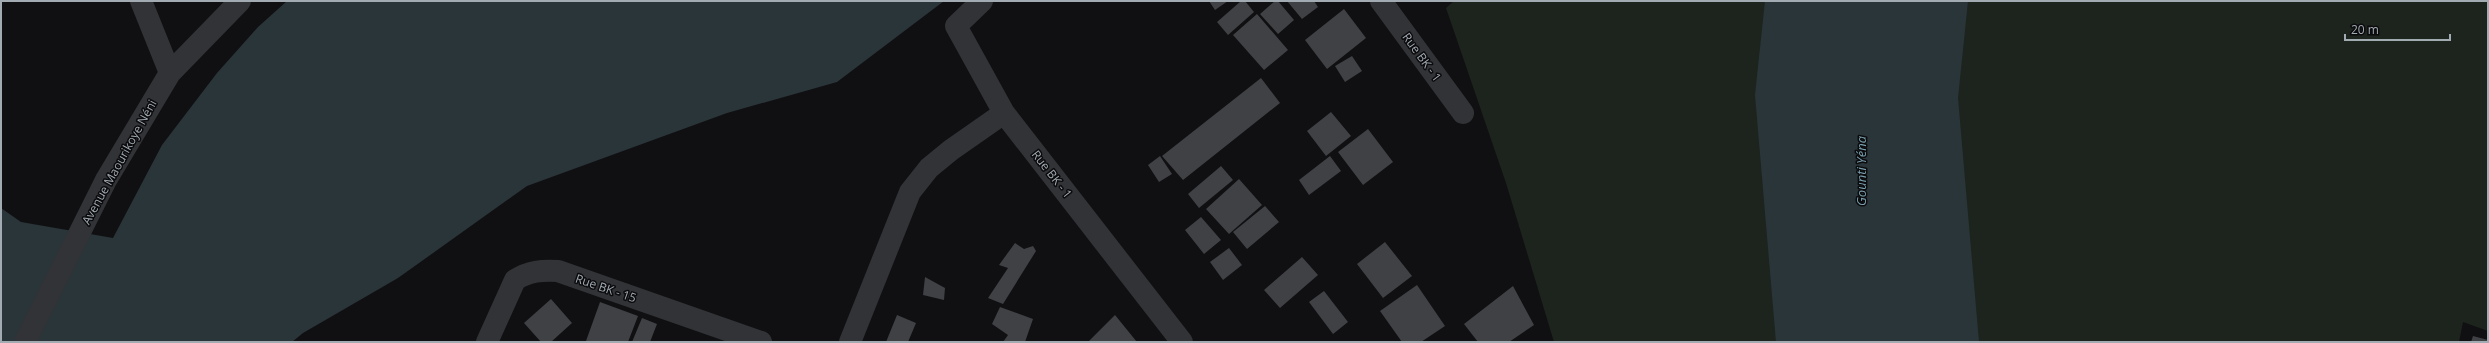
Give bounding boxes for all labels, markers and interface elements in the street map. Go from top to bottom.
scale bar [2345,16,2450,42]
text: 20 m [2351,21,2379,38]
street label: Rue BK - 1 [1398,29,1446,85]
street label: Avenue Maourikoye Néni [78,96,160,228]
water label: Gounti Yéna [1852,135,1870,206]
street label: Rue BK - 1 [1028,146,1076,202]
street label: Rue BK - 15 [573,270,639,306]

